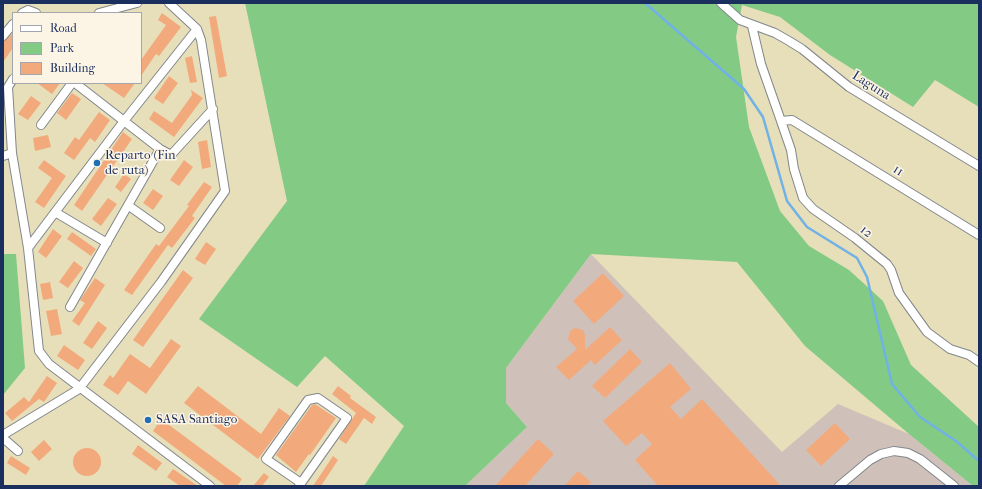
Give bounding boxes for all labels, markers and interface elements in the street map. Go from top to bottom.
legend [12,12,142,84]
text: Road [50,21,77,35]
text: Park [50,41,74,55]
text: Building [50,61,95,75]
street label: Laguna [849,68,893,104]
place label: Reparto (Fin de ruta) [105,148,176,179]
marker: Reparto (Fin de ruta) [92,158,102,168]
street label: 11 [890,162,906,180]
street label: 12 [857,222,875,242]
place label: SASA Santiago [156,412,237,428]
marker: SASA Santiago [143,415,153,425]

